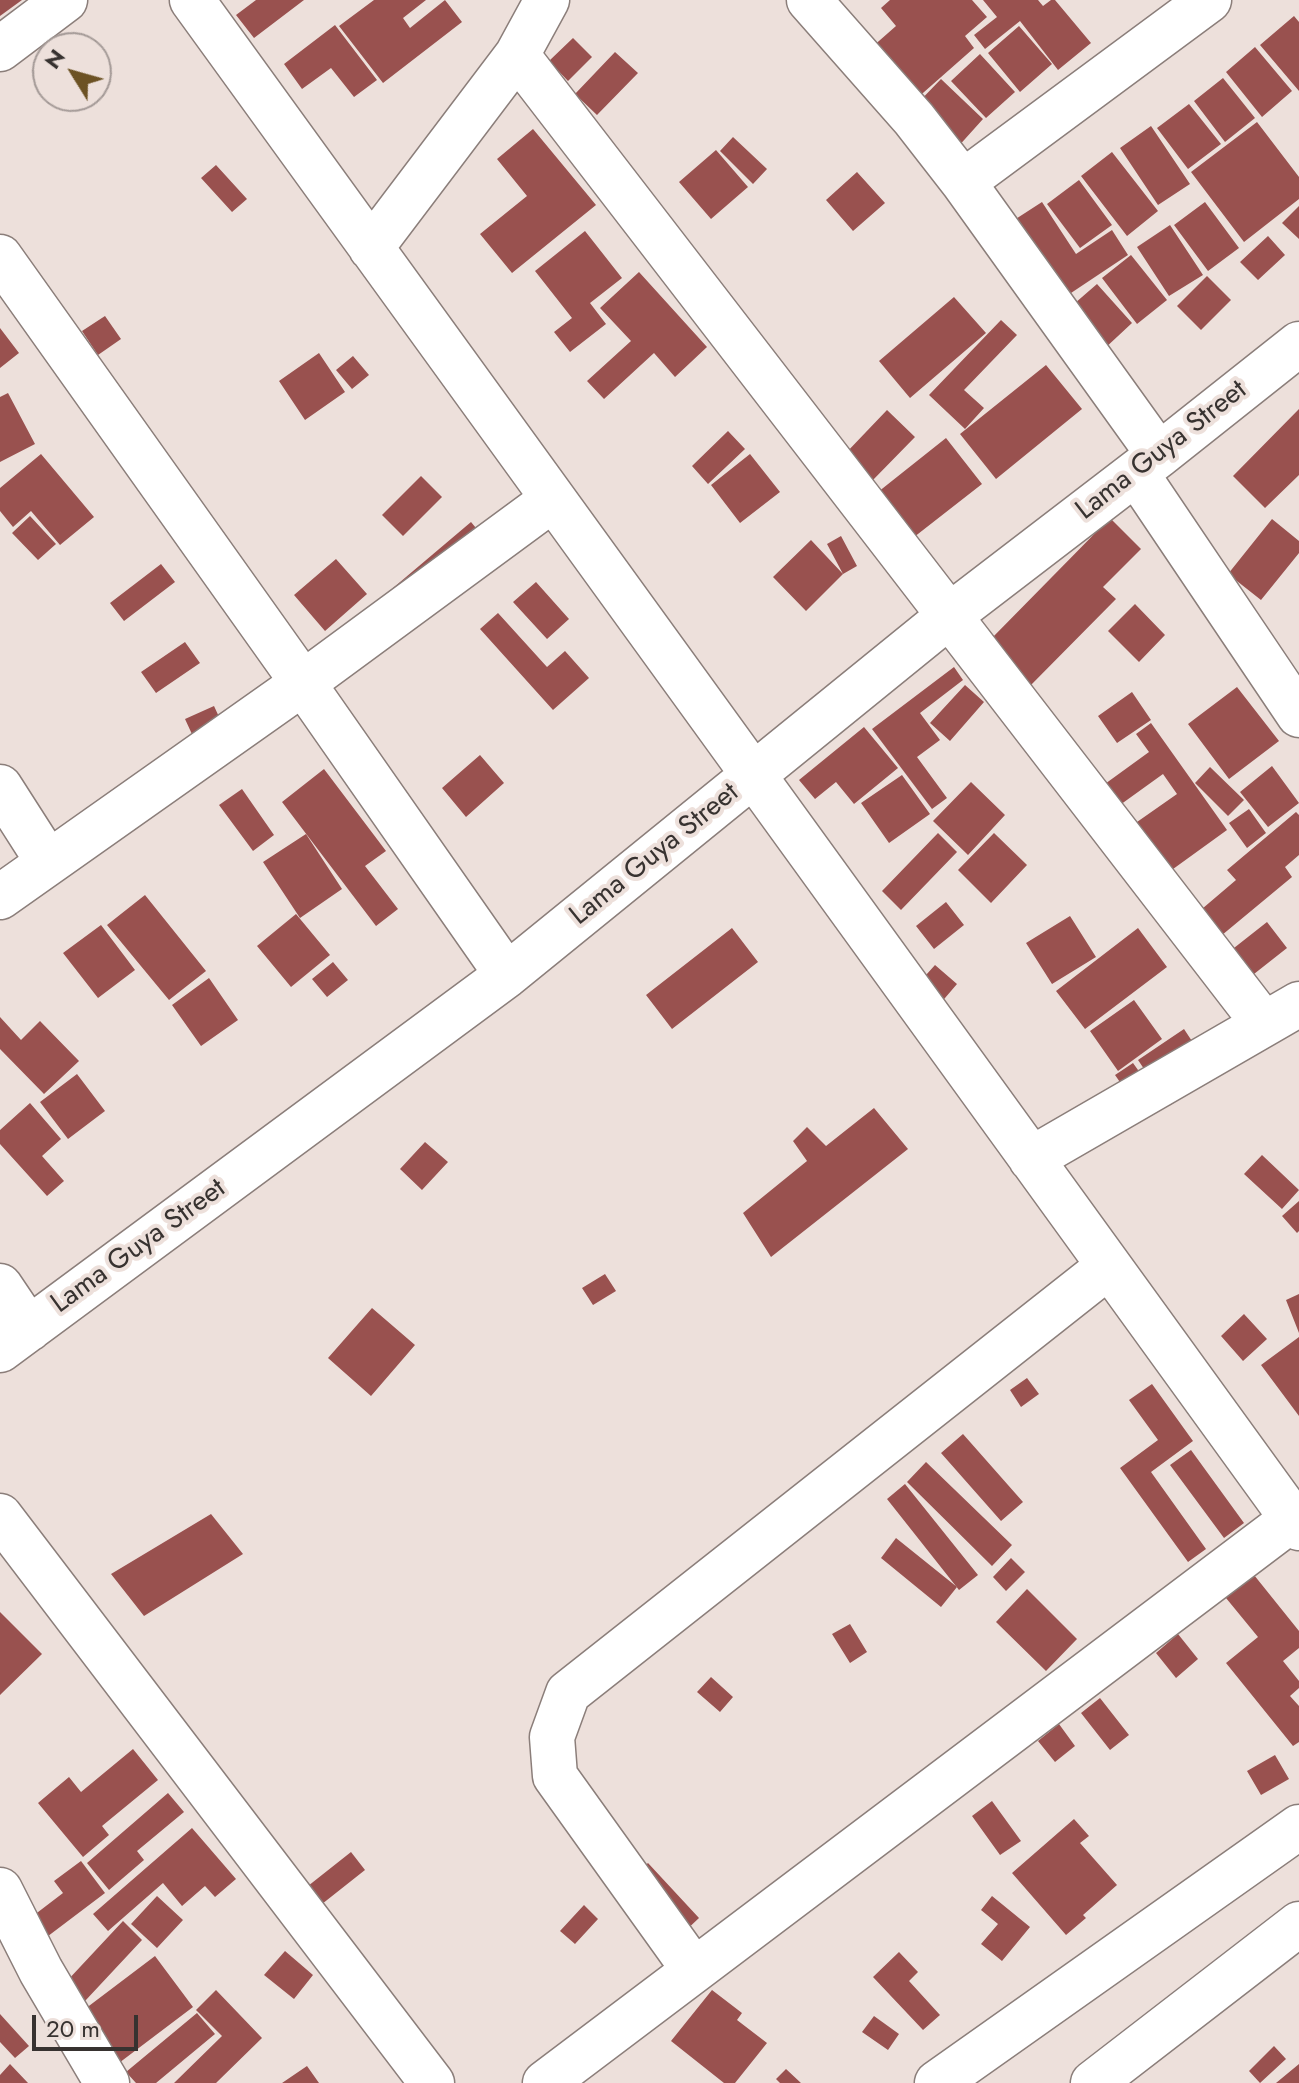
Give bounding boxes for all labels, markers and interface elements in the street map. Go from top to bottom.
north arrow [32,32,112,112]
text: N [36,42,72,75]
street label: Lama Guya Street [1070,374,1254,528]
street label: Lama Guya Street [564,777,746,933]
street label: Lama Guya Street [45,1173,233,1321]
scale bar [36,1999,142,2049]
text: 20 m [46,2011,100,2046]

